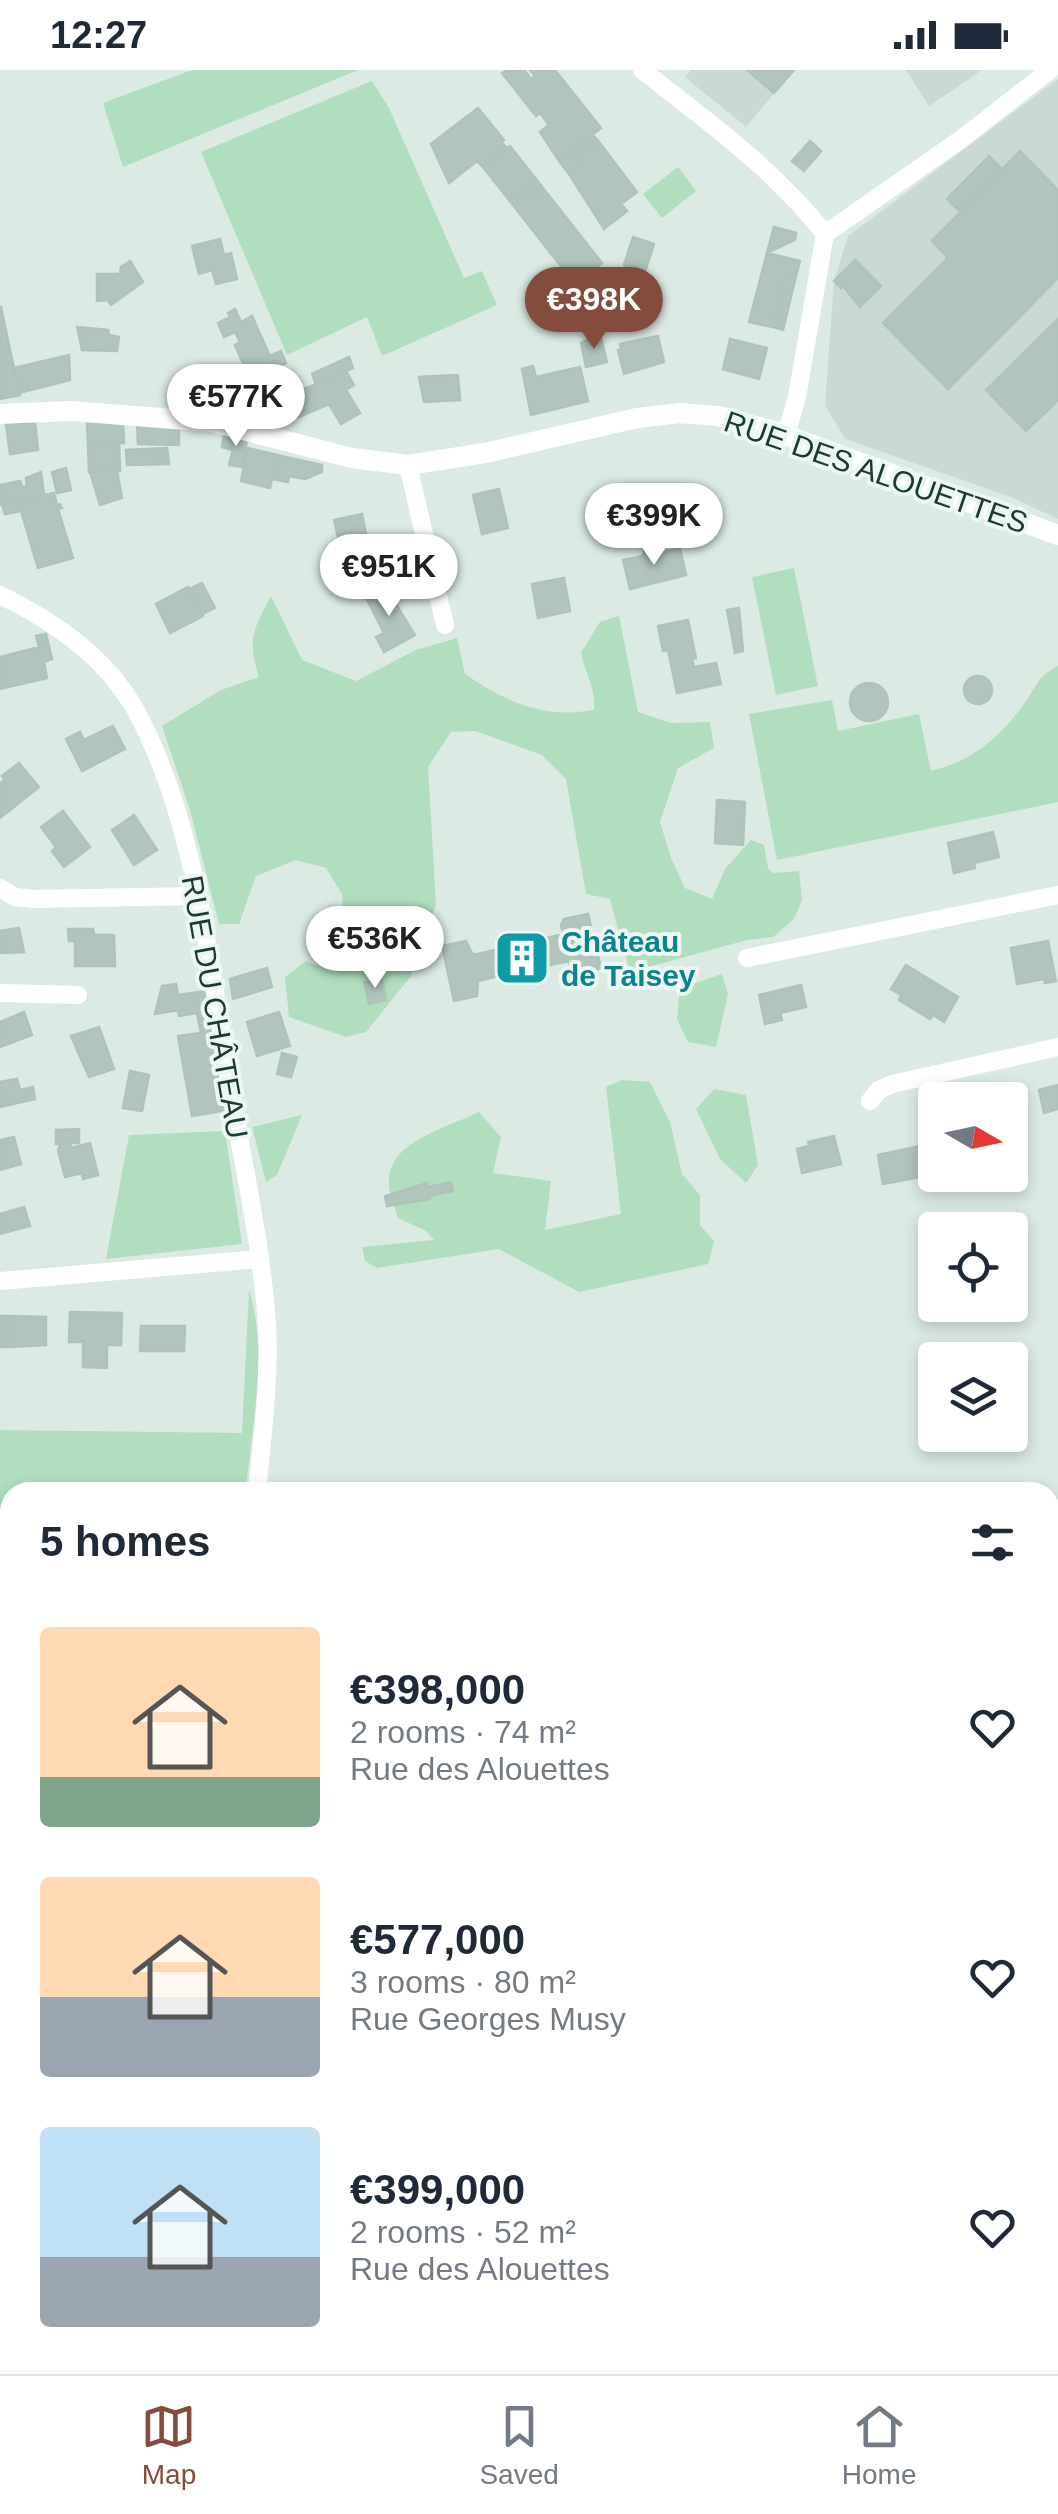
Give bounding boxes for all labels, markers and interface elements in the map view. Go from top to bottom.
text: 12:27 [50,14,147,56]
pin: €398K [524,267,664,352]
text: €398K [547,281,641,317]
pin: €577K [166,364,306,449]
text: €577K [189,378,283,414]
street label: RUE DES ALOUETTES [720,405,1032,539]
pin: €399K [584,483,724,568]
text: €399K [607,497,701,533]
pin: €951K [319,534,459,619]
text: €951K [342,548,436,584]
street label: RUE DU CHÂTEAU [176,873,254,1141]
pin: €536K [305,906,445,991]
text: €536K [328,920,422,956]
place label: Château de Taisey [561,925,696,992]
building icon: Château de Taisey [492,928,552,988]
north arrow [918,1082,1028,1192]
map controls [918,1082,1028,1452]
button: locate [918,1212,1028,1322]
button: layers [918,1342,1028,1452]
icon: filters [965,1515,1020,1570]
text: 5 homes [40,1518,210,1565]
text: €398,000 [350,1666,525,1713]
icon: home [120,1667,240,1787]
icon: heart [965,1700,1020,1755]
text: 2 rooms · 74 m² [350,1714,576,1750]
text: Rue des Alouettes [350,1751,610,1787]
text: €577,000 [350,1916,525,1963]
icon: home [120,1917,240,2037]
icon: heart [965,1950,1020,2005]
text: 3 rooms · 80 m² [350,1964,576,2000]
text: Rue Georges Musy [350,2001,626,2037]
text: €399,000 [350,2166,525,2213]
icon: home [120,2167,240,2287]
icon: heart [965,2200,1020,2255]
text: 2 rooms · 52 m² [350,2214,576,2250]
text: Rue des Alouettes [350,2251,610,2287]
tab: Map [141,2399,196,2491]
tab: Saved [479,2399,559,2491]
tab: Home [842,2399,916,2491]

